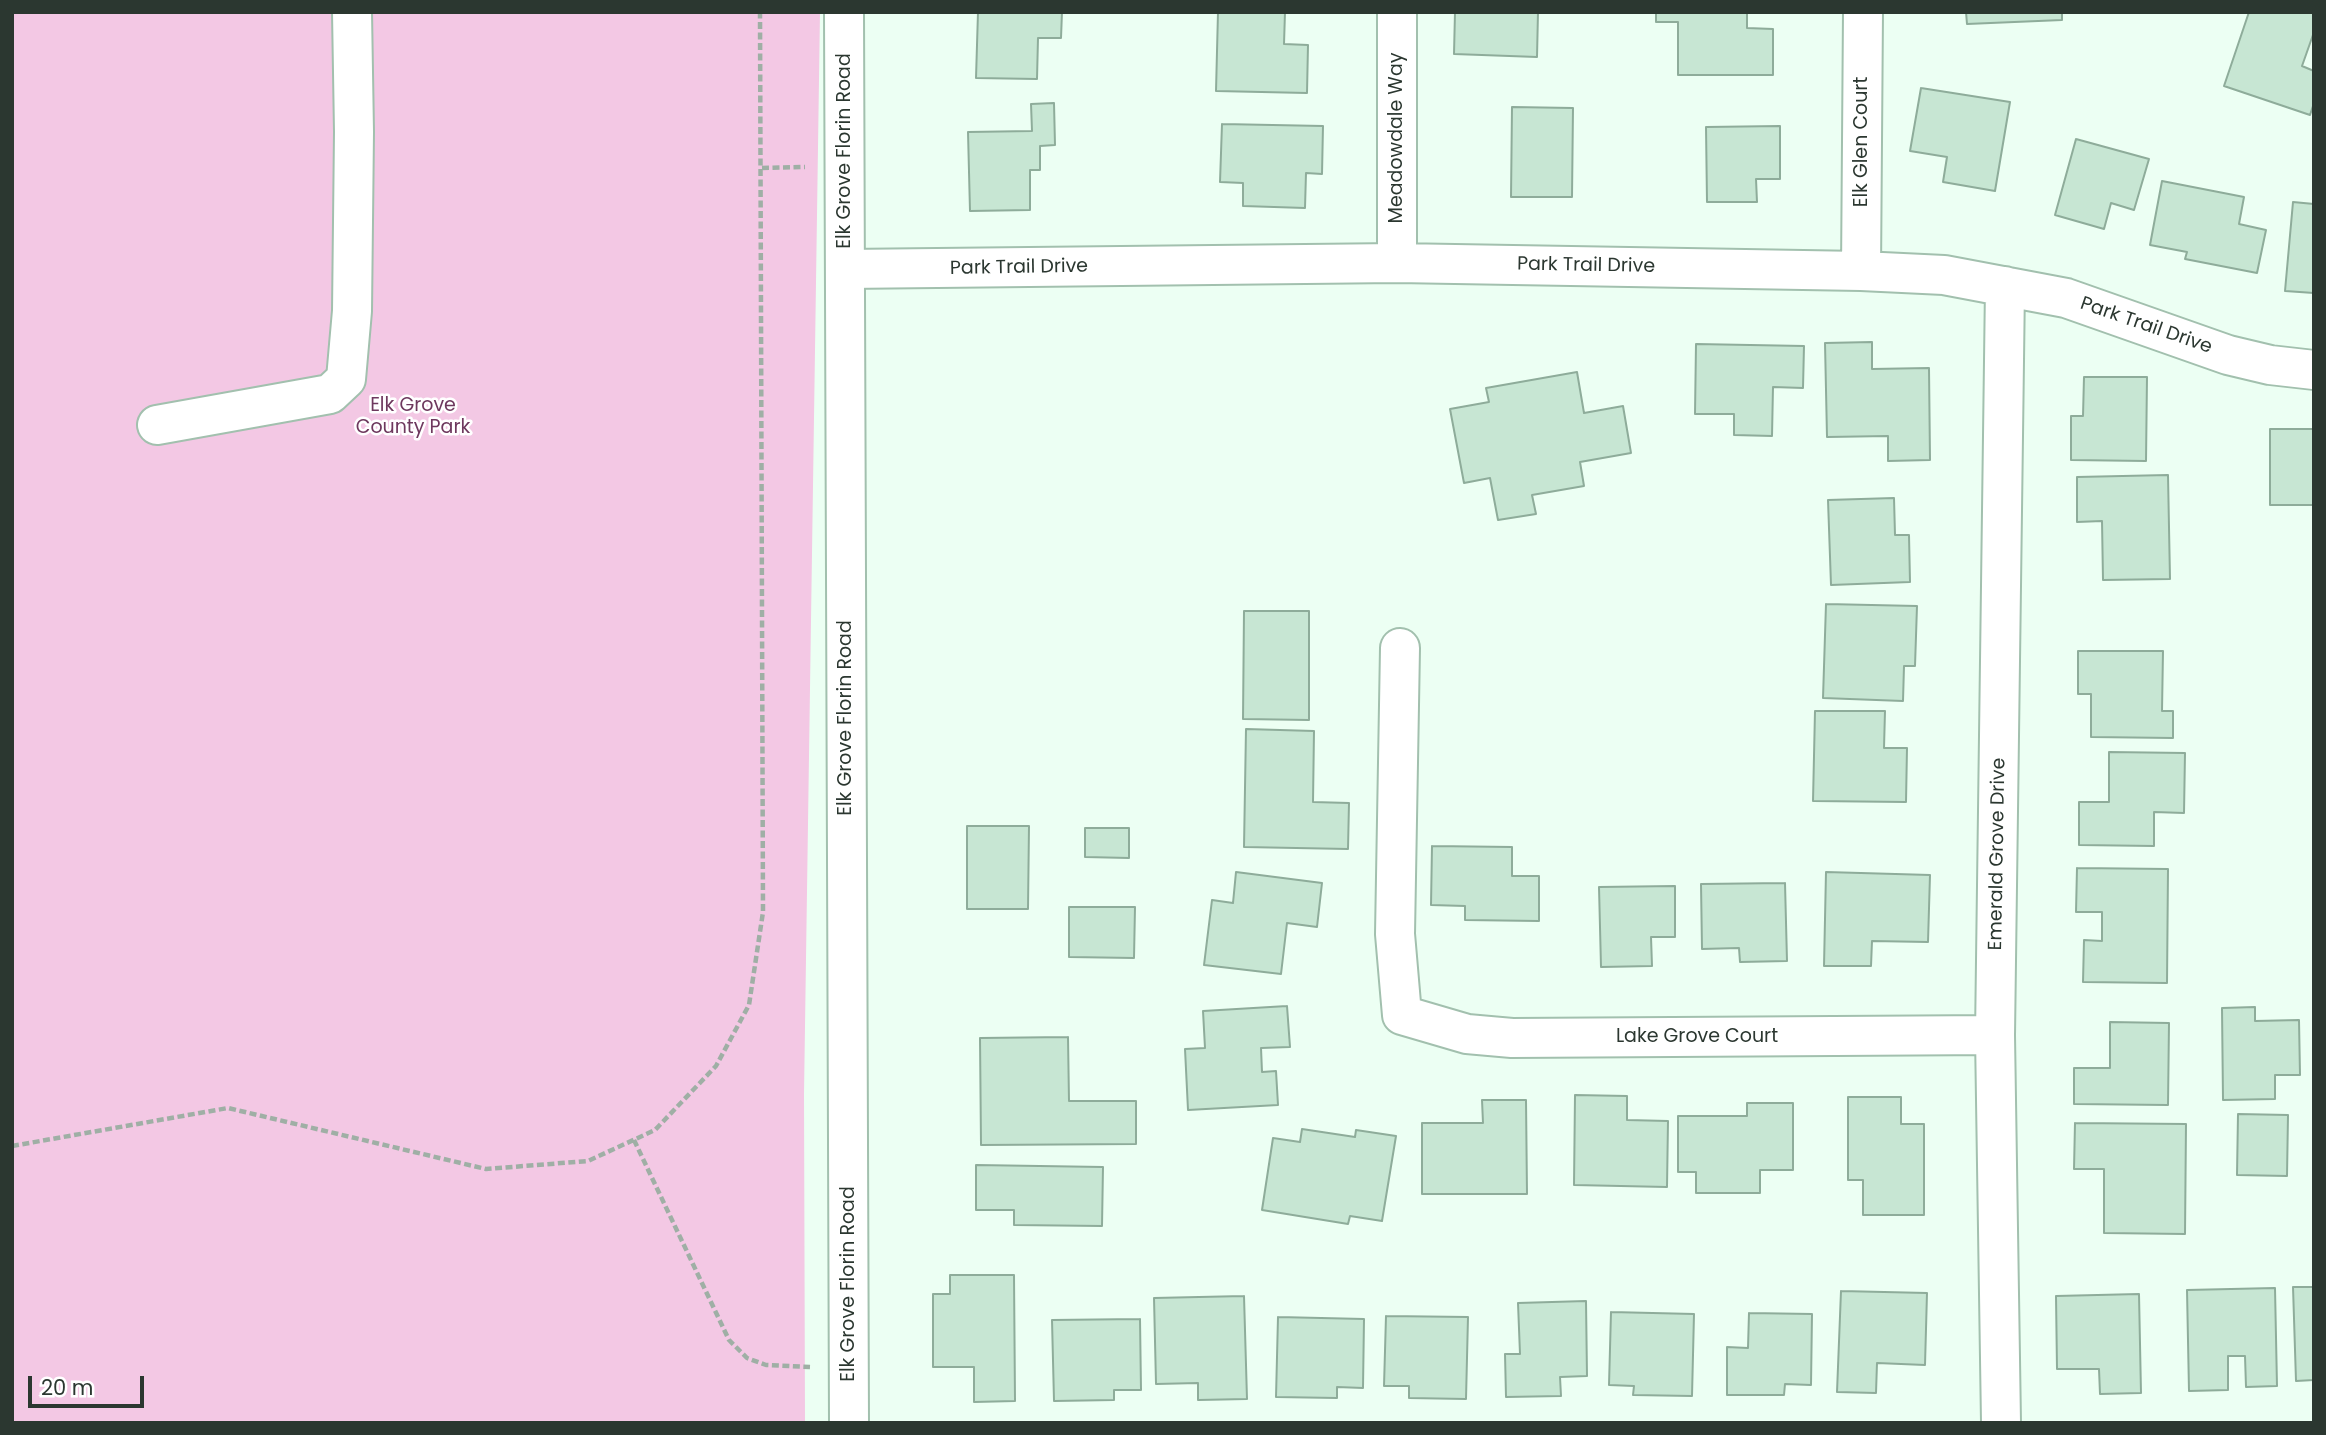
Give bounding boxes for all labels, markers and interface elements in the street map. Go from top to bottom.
street label: Elk Grove Florin Road [834,53,856,249]
street label: Meadowdale Way [1386,53,1408,223]
street label: Elk Glen Court [1851,77,1873,207]
street label: Park Trail Drive [1517,253,1655,279]
street label: Park Trail Drive [950,255,1088,281]
street label: Park Trail Drive [2077,293,2215,359]
park label: Elk Grove County Park [356,395,470,439]
street label: Elk Grove Florin Road [835,620,857,816]
street label: Emerald Grove Drive [1985,757,2011,951]
street label: Lake Grove Court [1616,1026,1778,1048]
street label: Elk Grove Florin Road [838,1186,860,1382]
scale bar [32,1362,147,1406]
text: 20 m [41,1373,94,1402]

